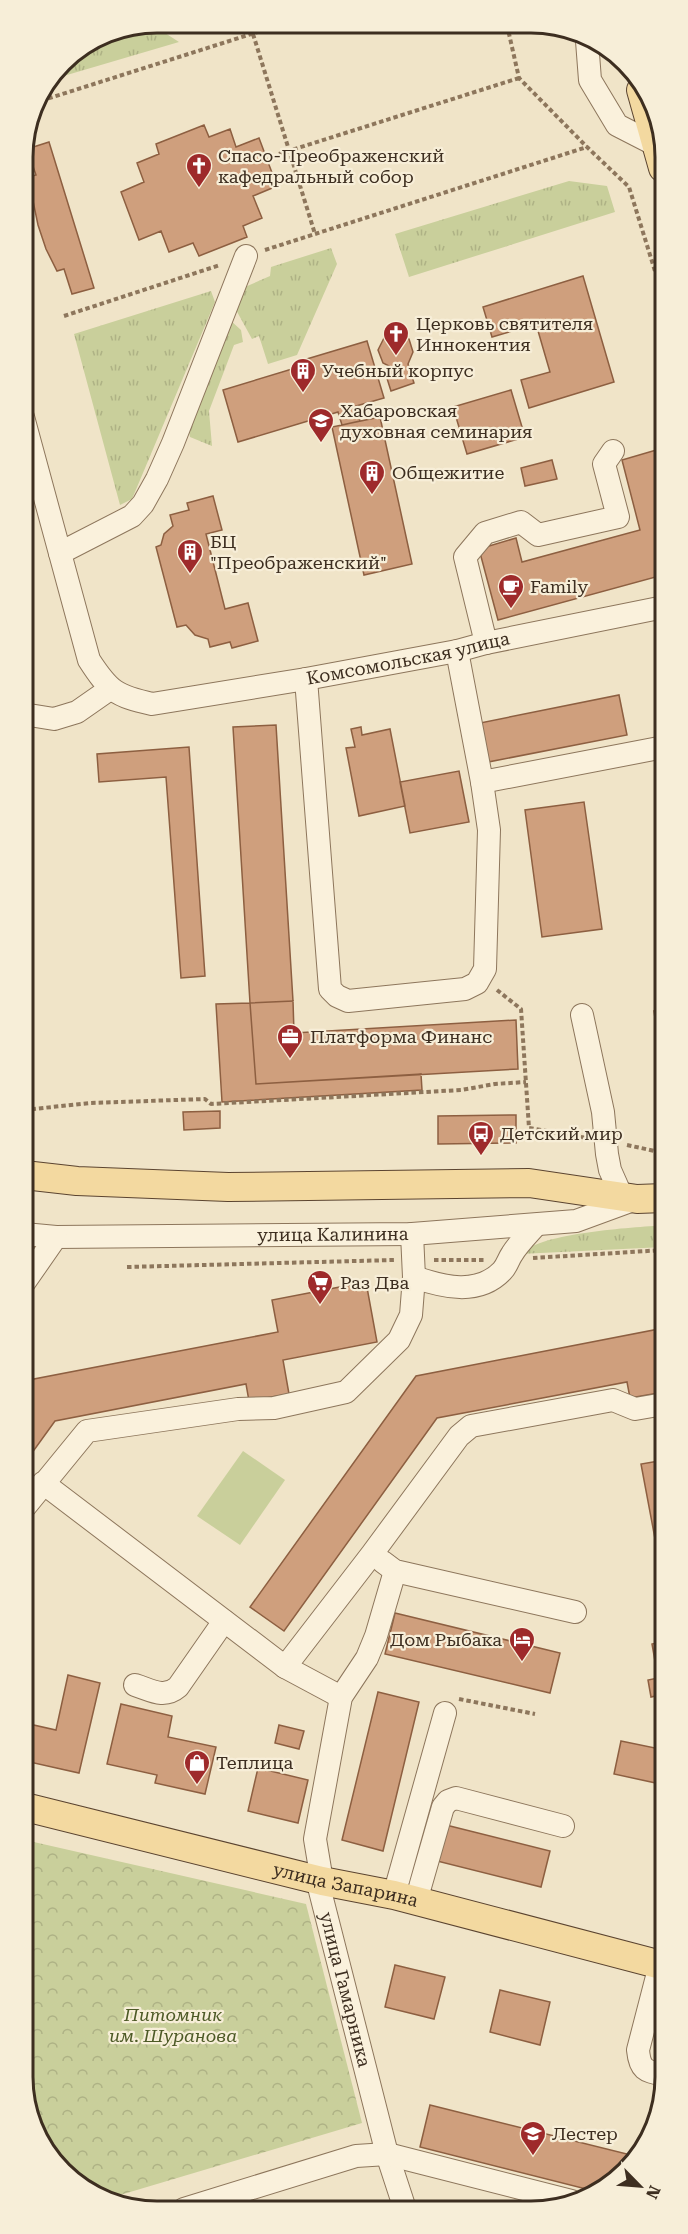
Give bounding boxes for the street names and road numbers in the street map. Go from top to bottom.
street label: Комсомольская улица [305,627,512,689]
street label: улица Калинина [257,1223,409,1245]
street label: улица Запарина [271,1858,421,1911]
street label: улица Гамарника [316,1910,376,2070]

